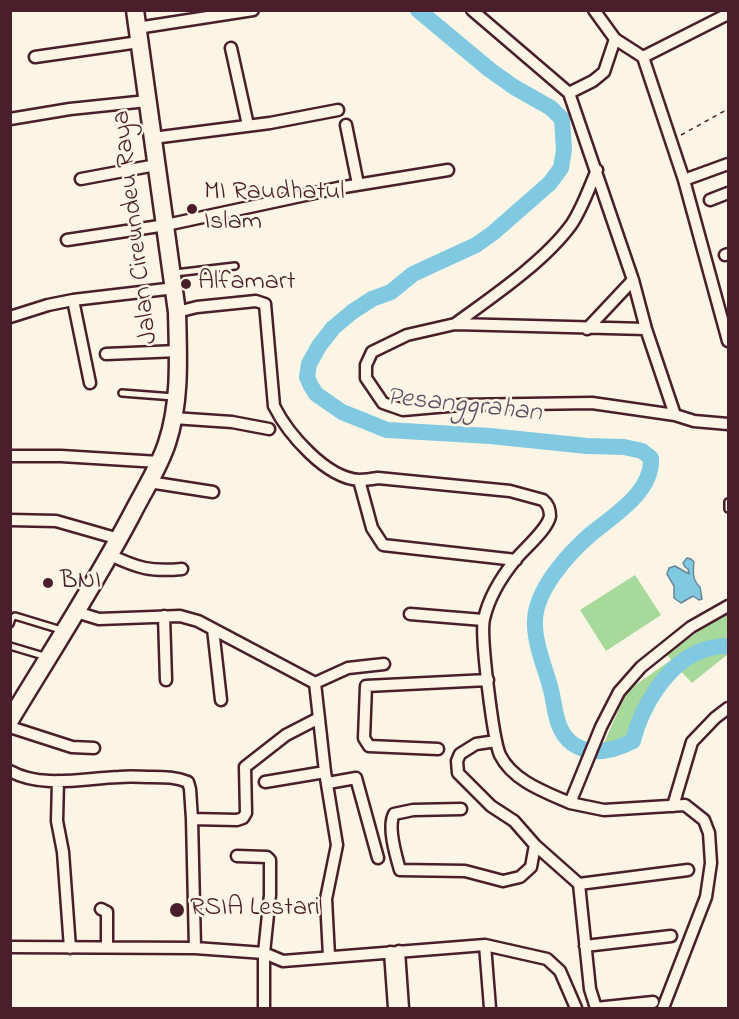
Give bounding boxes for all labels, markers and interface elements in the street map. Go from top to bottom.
street label: Jalan Cireundeu Raya [107,108,167,346]
place label: MI Raudhatul Islam [204,178,345,240]
marker: MI Raudhatul Islam [185,202,199,216]
place label: Alfamart [198,268,295,300]
marker: Alfamart [179,277,193,291]
water label: Pesanggrahan [385,383,543,431]
place label: BNI [60,567,101,599]
marker: BNI [41,576,55,590]
place label: RSIA Lestari [190,894,320,926]
marker: RSIA Lestari [168,901,186,919]

